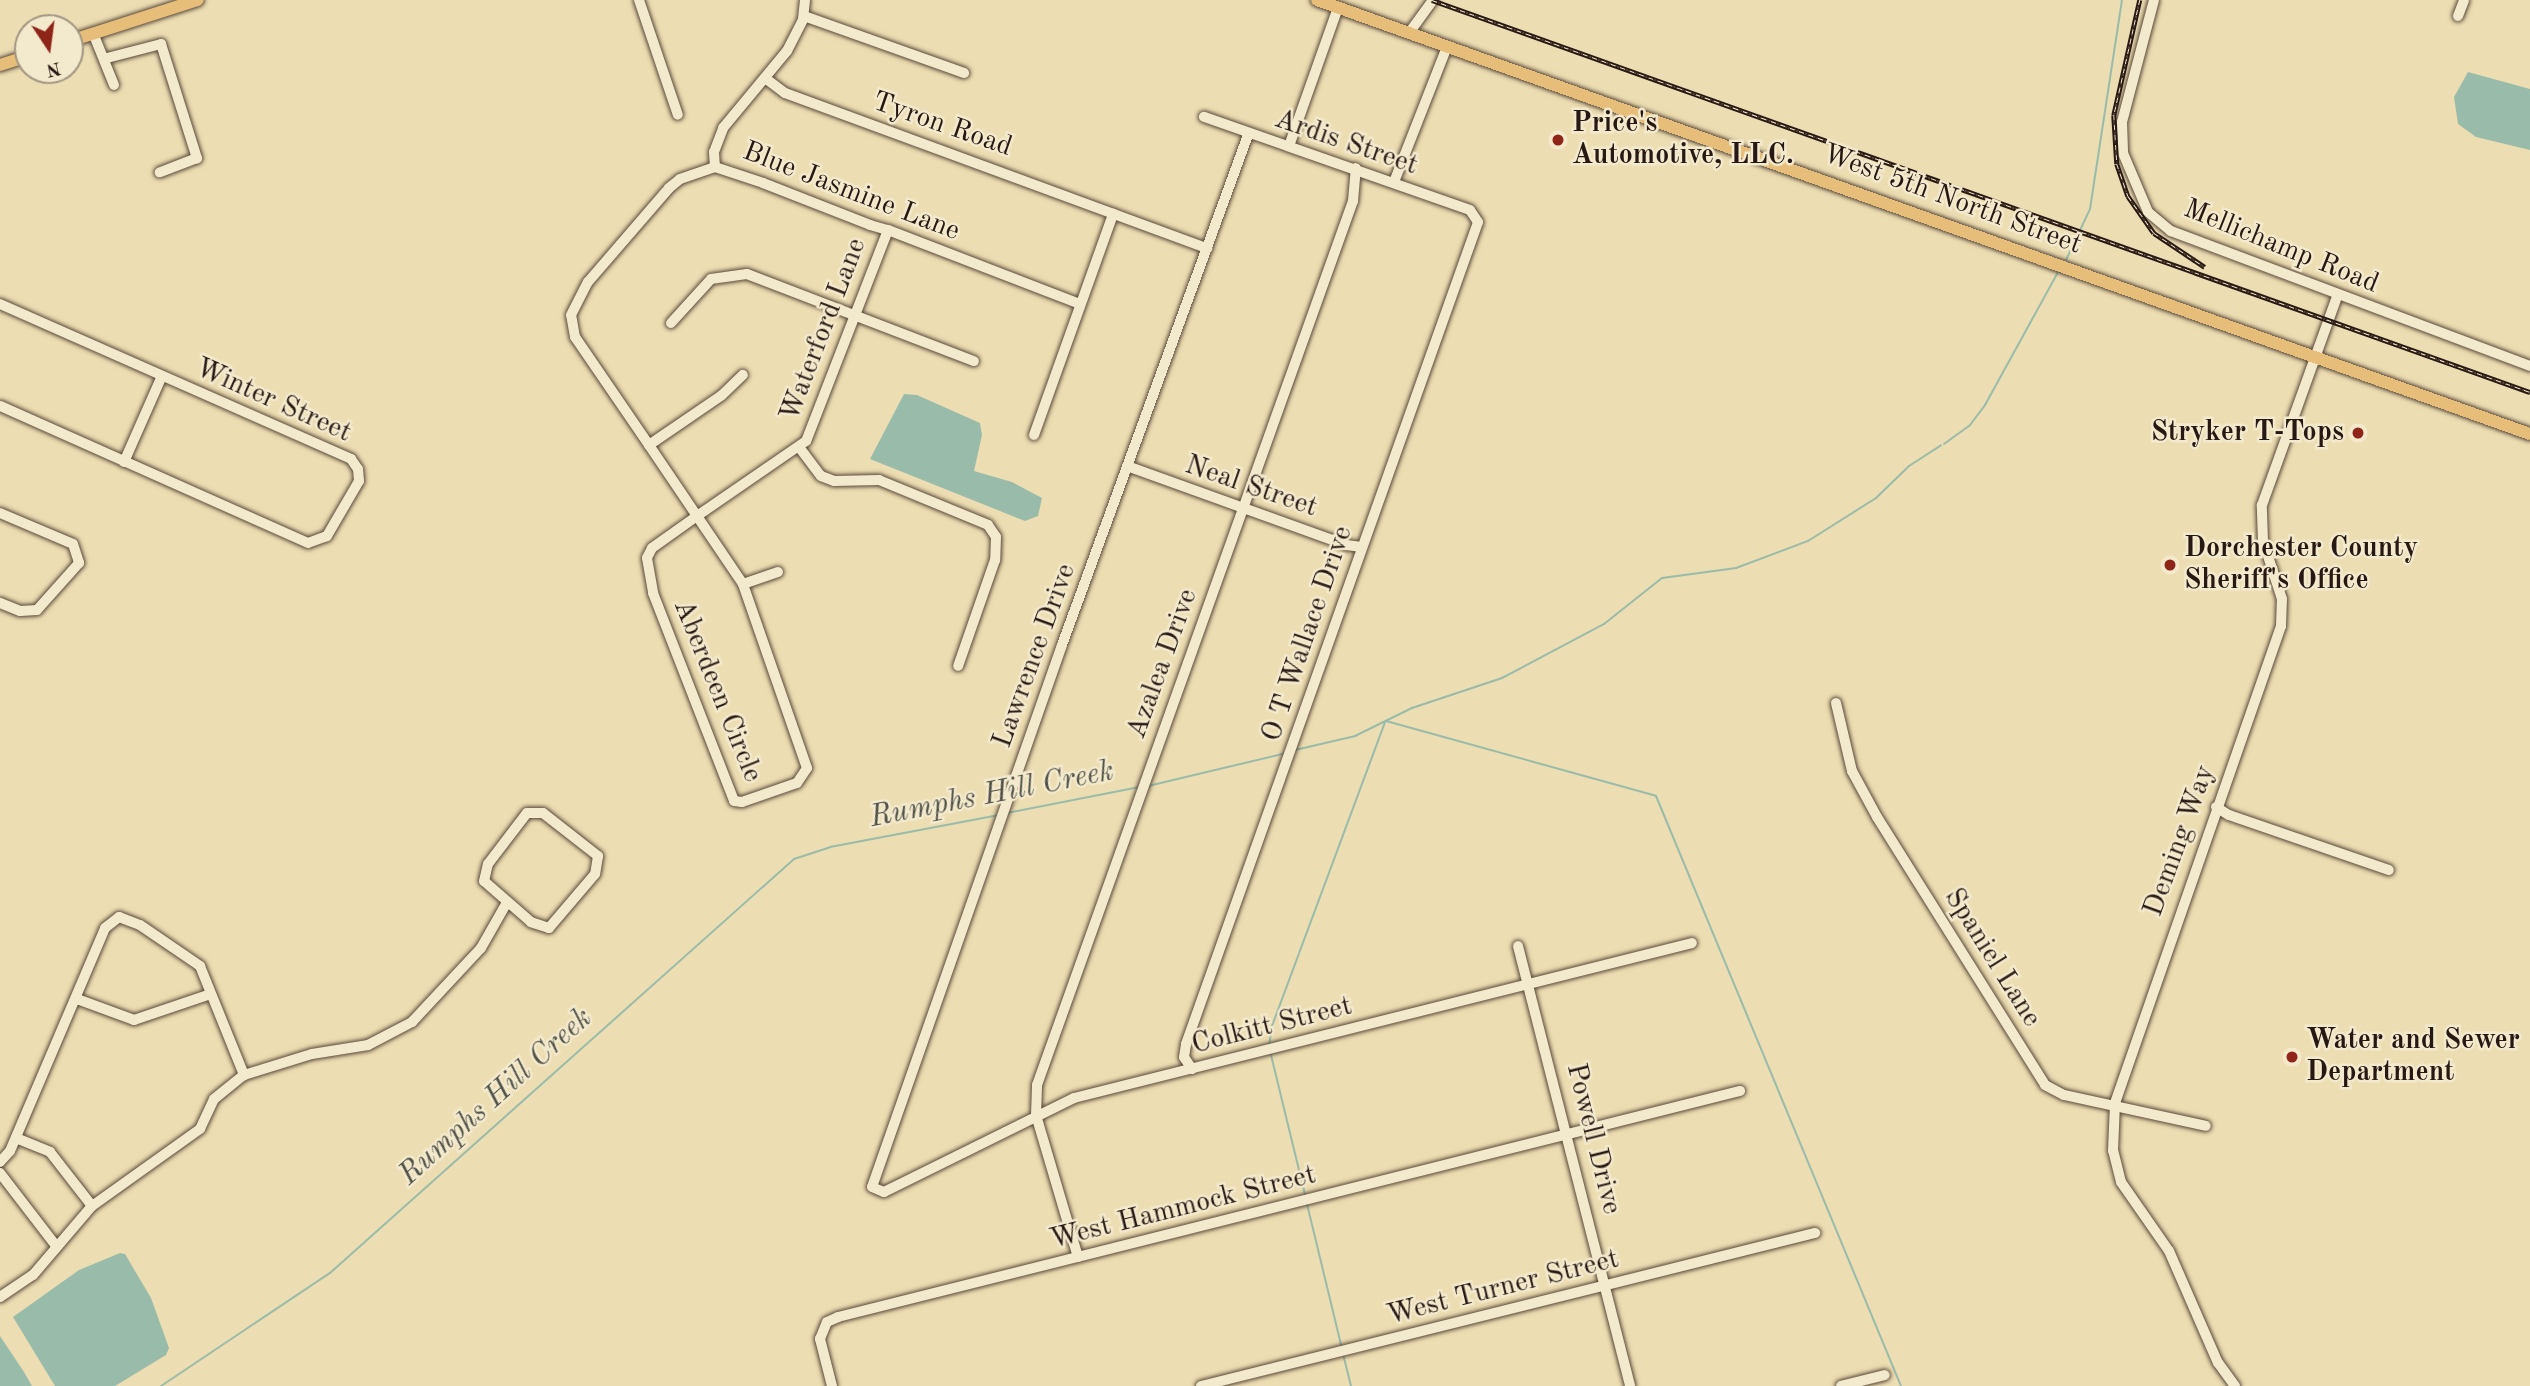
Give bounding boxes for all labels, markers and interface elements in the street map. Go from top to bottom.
north arrow [14,14,84,84]
text: N [44,57,63,79]
street label: Tyron Road [868,85,1016,165]
street label: Ardis Street [1270,103,1422,183]
place label: Price's Automotive, LLC. [1572,107,1794,173]
marker: Price's Automotive, LLC. [1550,132,1566,148]
street label: Blue Jasmine Lane [738,135,964,249]
street label: West 5th North Street [1818,138,2086,262]
street label: Mellichamp Road [2179,193,2383,301]
street label: Waterford Lane [774,234,874,426]
street label: Winter Street [190,352,356,450]
place label: Stryker T-Tops [2151,416,2344,450]
marker: Stryker T-Tops [2350,425,2366,441]
street label: Neal Street [1180,449,1322,525]
street label: O T Wallace Drive [1255,522,1361,746]
place label: Dorchester County Sheriff's Office [2184,532,2418,598]
marker: Dorchester County Sheriff's Office [2162,557,2178,573]
street label: Lawrence Drive [986,559,1084,753]
street label: Azalea Drive [1120,585,1206,743]
street label: Aberdeen Circle [665,595,769,787]
water label: Rumphs Hill Creek [867,754,1117,836]
street label: Deming Way [2137,761,2223,921]
street label: Spaniel Lane [1936,882,2048,1034]
street label: Colkitt Street [1188,990,1356,1062]
water label: Rumphs Hill Creek [392,1001,600,1193]
place label: Water and Sewer Department [2306,1024,2520,1090]
marker: Water and Sewer Department [2284,1049,2300,1065]
street label: Powell Drive [1558,1060,1628,1218]
street label: West Hammock Street [1047,1159,1319,1257]
street label: West Turner Street [1384,1243,1622,1333]

